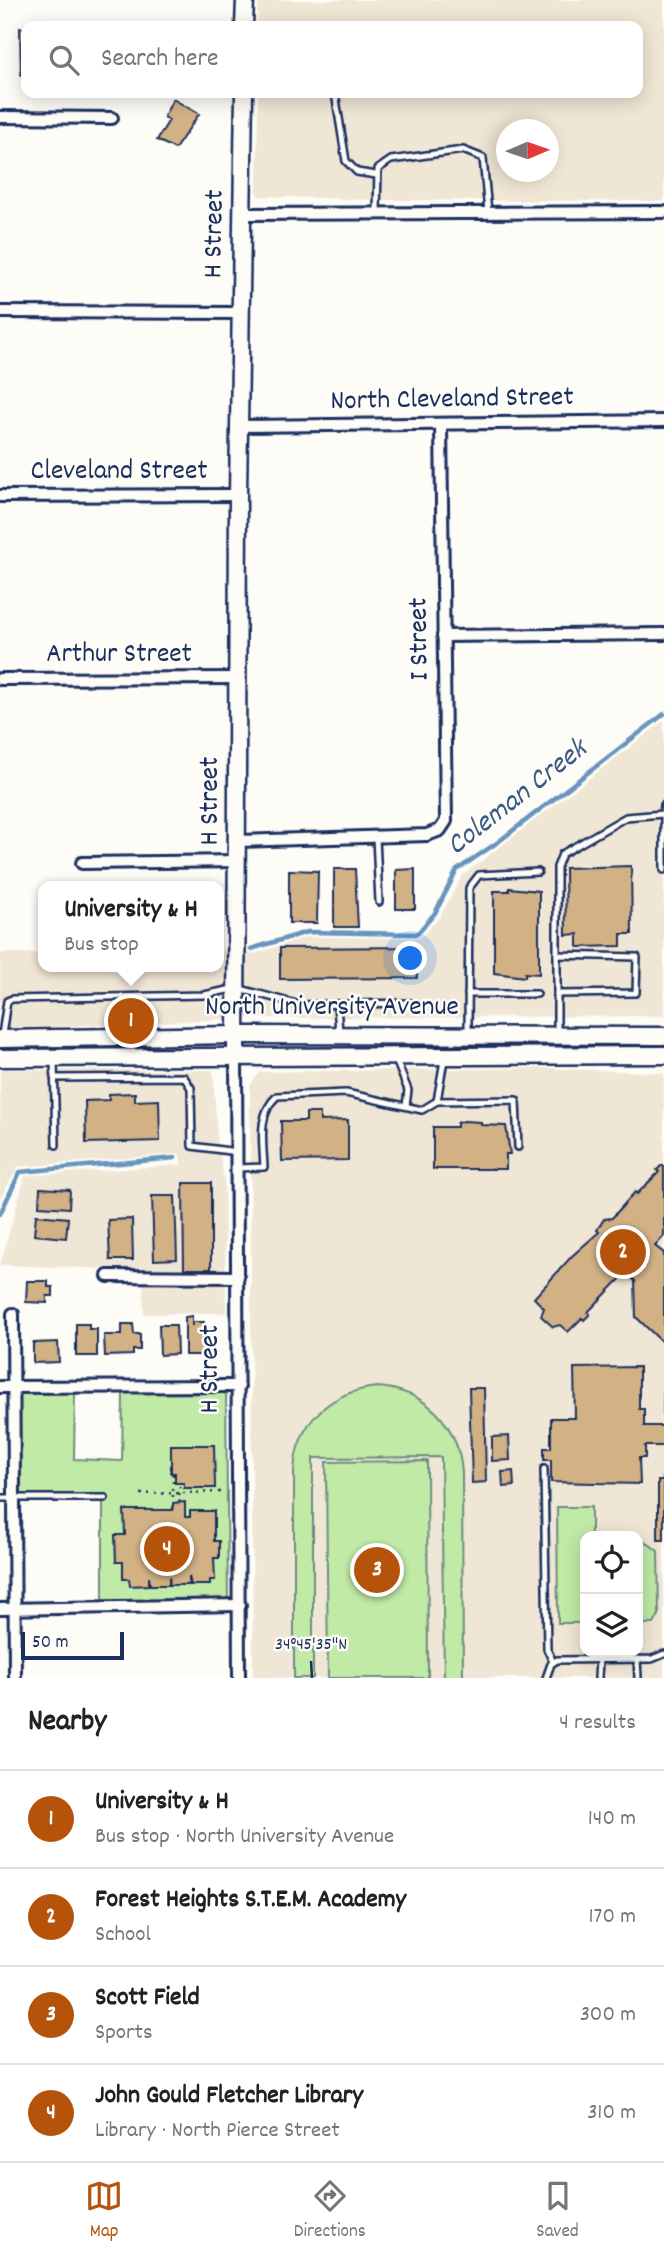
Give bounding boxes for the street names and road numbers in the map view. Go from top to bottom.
street label: H Street [195,189,237,279]
street label: North Cleveland Street [330,379,574,423]
street label: Cleveland Street [30,453,208,493]
street label: I Street [400,597,442,681]
street label: Arthur Street [46,636,192,676]
street label: H Street [192,757,232,845]
street label: North University Avenue [205,989,459,1029]
street label: H Street [192,1325,232,1413]

